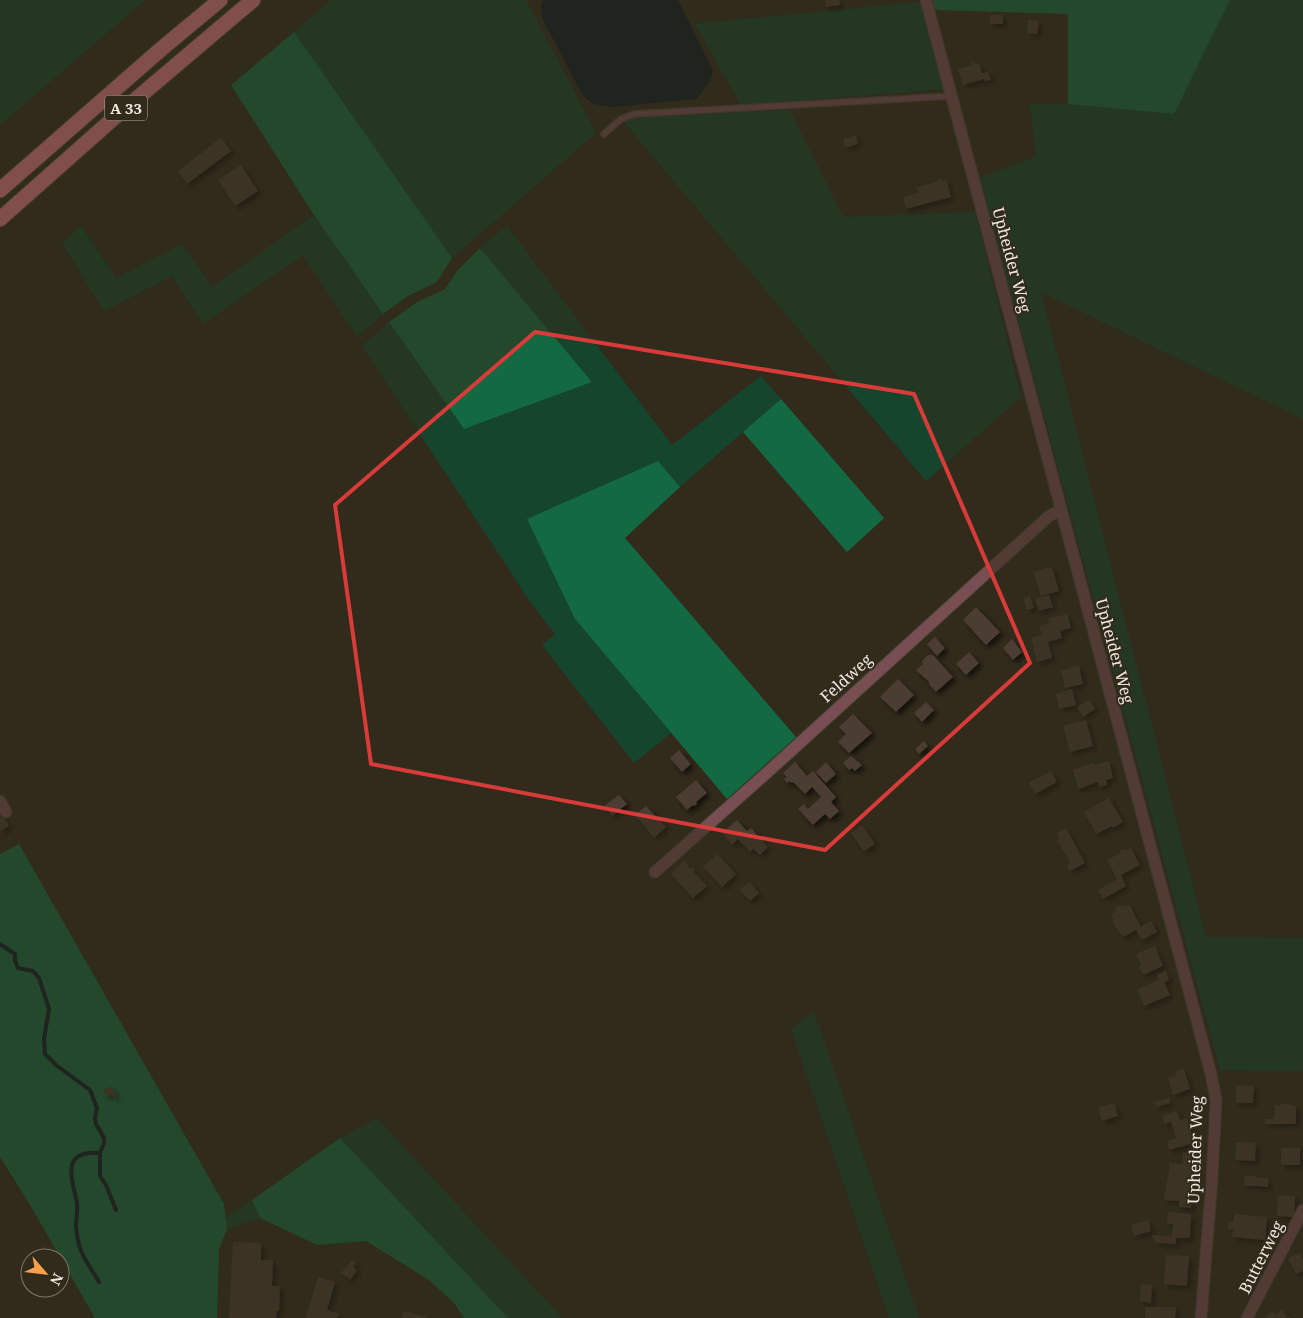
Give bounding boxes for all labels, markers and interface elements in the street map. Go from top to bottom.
road number: A 33 [105,96,147,120]
street label: Upheider Weg [987,205,1037,315]
street label: Upheider Weg [1090,596,1140,706]
street label: Feldweg [815,648,877,707]
street label: Upheider Weg [1182,1095,1208,1204]
street label: Butterweg [1233,1216,1289,1297]
north arrow [20,1248,70,1298]
text: N [46,1270,68,1289]

